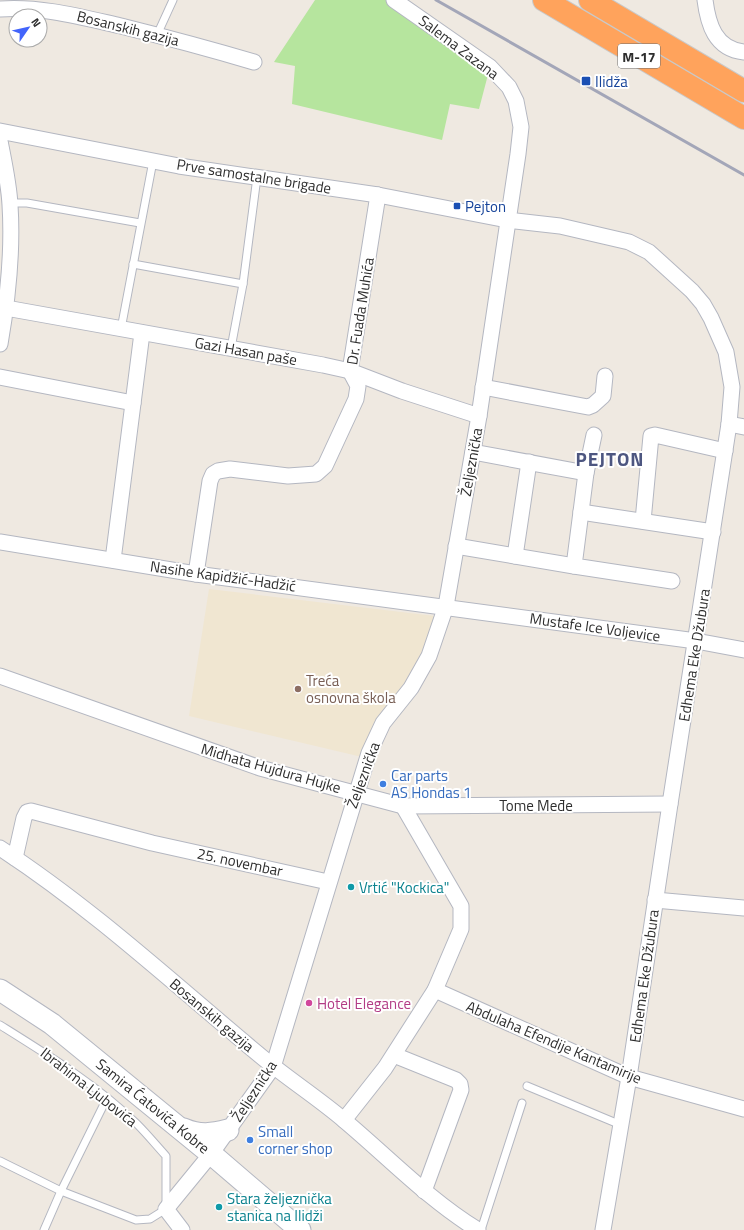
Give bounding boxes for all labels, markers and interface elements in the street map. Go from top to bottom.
street label: Bosanskih gazija [74,4,182,52]
north arrow [8,8,48,48]
street label: Salema Zazana [414,9,504,85]
text: N [28,15,45,30]
road number: M-17 [618,44,660,68]
place label: Ilidža [595,70,628,93]
marker: Ilidža [580,75,592,87]
street label: Prve samostalne brigade [175,152,333,200]
place label: Pejton [465,195,506,218]
marker: Pejton [452,201,462,211]
street label: Dr. Fuada Muhića [340,255,380,366]
street label: Gazi Hasan paše [193,331,299,371]
street label: Željeznička [454,425,488,498]
district label: PEJTON [576,444,644,473]
street label: Nasihe Kapidžić-Hadžić [149,554,297,598]
street label: Edhema Eke Džubura [672,586,716,723]
street label: Mustafe Ice Voljevice [528,606,662,648]
place label: Treća osnovna škola [306,669,396,709]
marker: Treća osnovna škola [293,684,303,694]
street label: Midhata Hujdura Hujke [198,737,344,799]
street label: Željeznička [340,738,386,811]
place label: Car parts AS Hondas 1 [391,764,471,804]
marker: Car parts AS Hondas 1 [378,779,388,789]
street label: Tome Međe [499,794,573,817]
street label: 25. novembar [195,842,285,882]
place label: Vrtić "Kockica" [359,876,449,899]
marker: Vrtić "Kockica" [346,882,356,892]
street label: Edhema Eke Džubura [623,907,665,1044]
street label: Bosanskih gazija [165,973,260,1058]
place label: Hotel Elegance [317,992,411,1015]
street label: Abdulaha Efendije Kantamirije [463,995,645,1089]
marker: Hotel Elegance [304,998,314,1008]
street label: Ibrahima Ljubovića [36,1042,143,1133]
street label: Samira Ćatovića Kobre [91,1053,215,1159]
street label: Željeznička [226,1055,283,1126]
place label: Small corner shop [258,1120,333,1160]
marker: Small corner shop [245,1135,255,1145]
place label: Stara željeznička stanica na Ilidži [227,1187,332,1227]
marker: Stara željeznička stanica na Ilidži [214,1202,224,1212]

